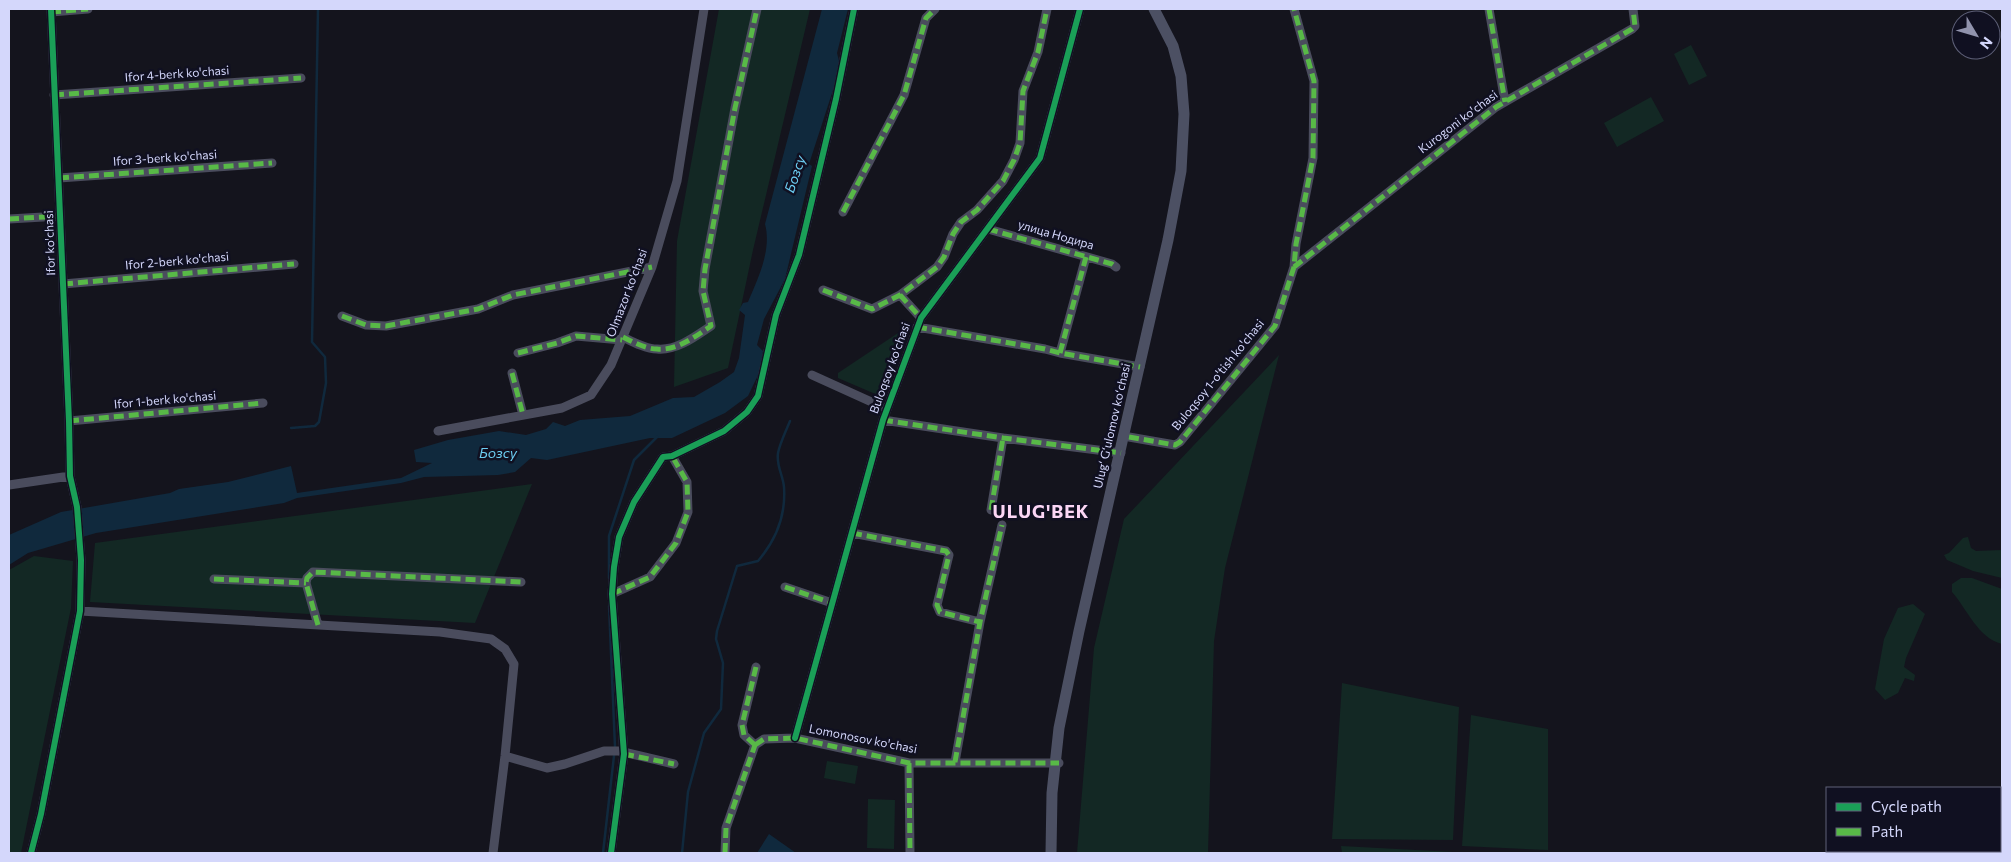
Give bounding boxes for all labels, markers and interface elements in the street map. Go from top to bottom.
north arrow [1951,10,2001,60]
text: N [1977,34,1997,53]
street label: Ifor 4-berk ko'chasi [124,62,230,84]
street label: Kurogoni ko'chasi [1415,87,1500,156]
street label: Ifor 3-berk ko'chasi [112,146,218,168]
water label: Бозсу [780,152,809,195]
street label: Ifor ko'chasi [41,210,57,276]
street label: улица Нодира [1017,217,1096,252]
street label: Olmazor ko'chasi [603,247,649,339]
street label: Ifor 2-berk ko'chasi [124,248,229,272]
street label: Buloqsoy 1-o'tish ko'chasi [1168,316,1266,433]
street label: Buloqsoy ko'chasi [866,320,912,415]
street label: Ulugʻ Gʻulomov koʻchasi [1090,362,1132,490]
street label: Ifor 1-berk ko'chasi [113,388,217,410]
water label: Бозсу [479,444,518,461]
district label: ULUG'BEK [993,500,1089,522]
street label: Lomonosov ko'chasi [808,721,918,755]
legend [1826,787,2001,852]
text: Cycle path [1871,797,1942,815]
text: Path [1871,822,1903,840]

